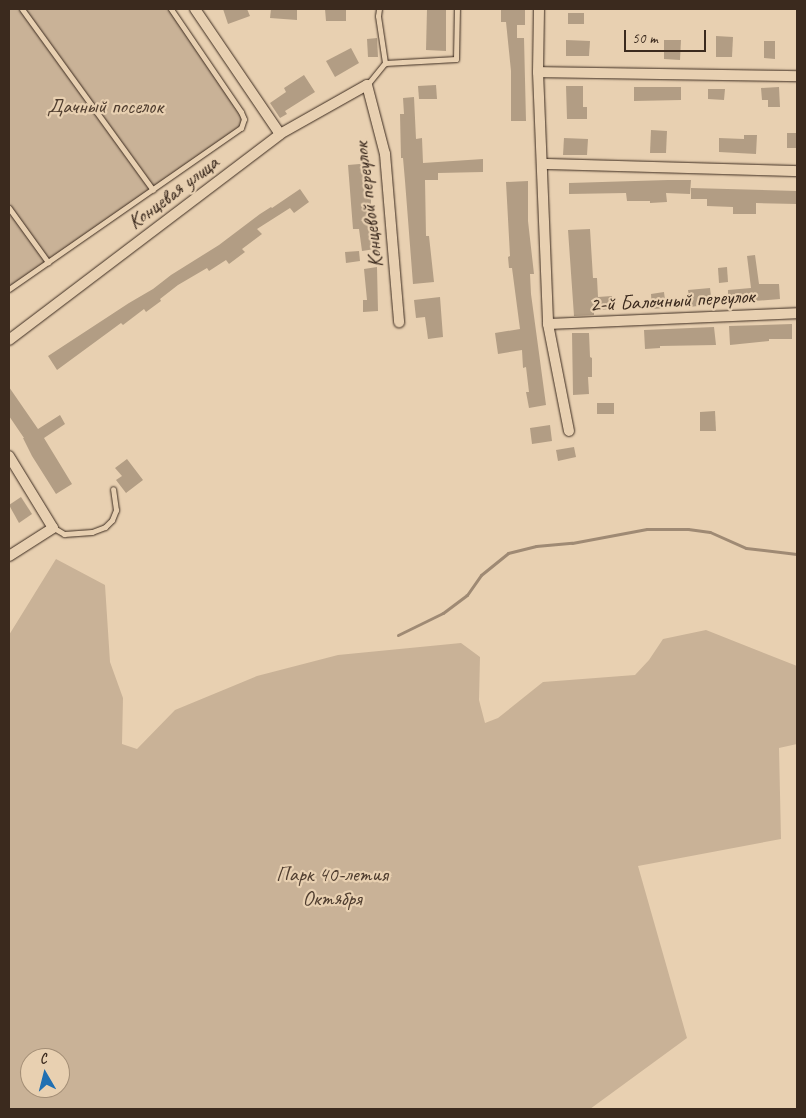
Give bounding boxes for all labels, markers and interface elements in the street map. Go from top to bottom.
scale bar [626,20,708,52]
text: 50 m [632,29,658,48]
park label: Дачный поселок [47,93,163,119]
street label: Концевой переулок [348,141,388,269]
street label: Концевая улица [122,149,224,235]
street label: 2-й Балочный переулок [589,283,755,317]
park label: Парк 40-летия Октября [276,861,388,911]
north arrow [20,1048,70,1098]
text: С [38,1050,48,1068]

